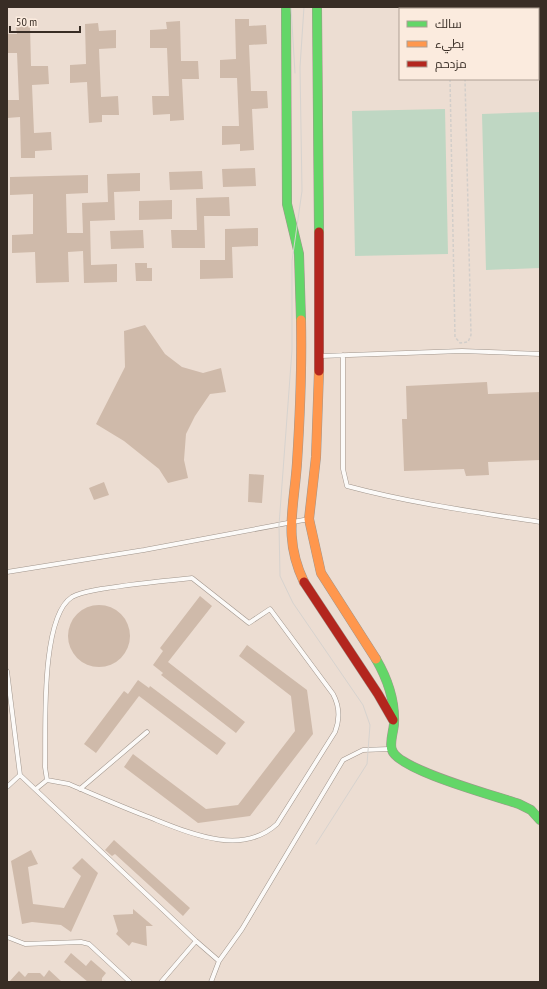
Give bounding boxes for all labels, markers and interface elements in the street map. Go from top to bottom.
scale bar [10,8,80,34]
legend [399,8,539,80]
text: 50 m [16,14,37,29]
text: سالك [435,16,462,31]
text: بطيء [435,36,464,54]
text: مزدحم [435,56,467,72]

